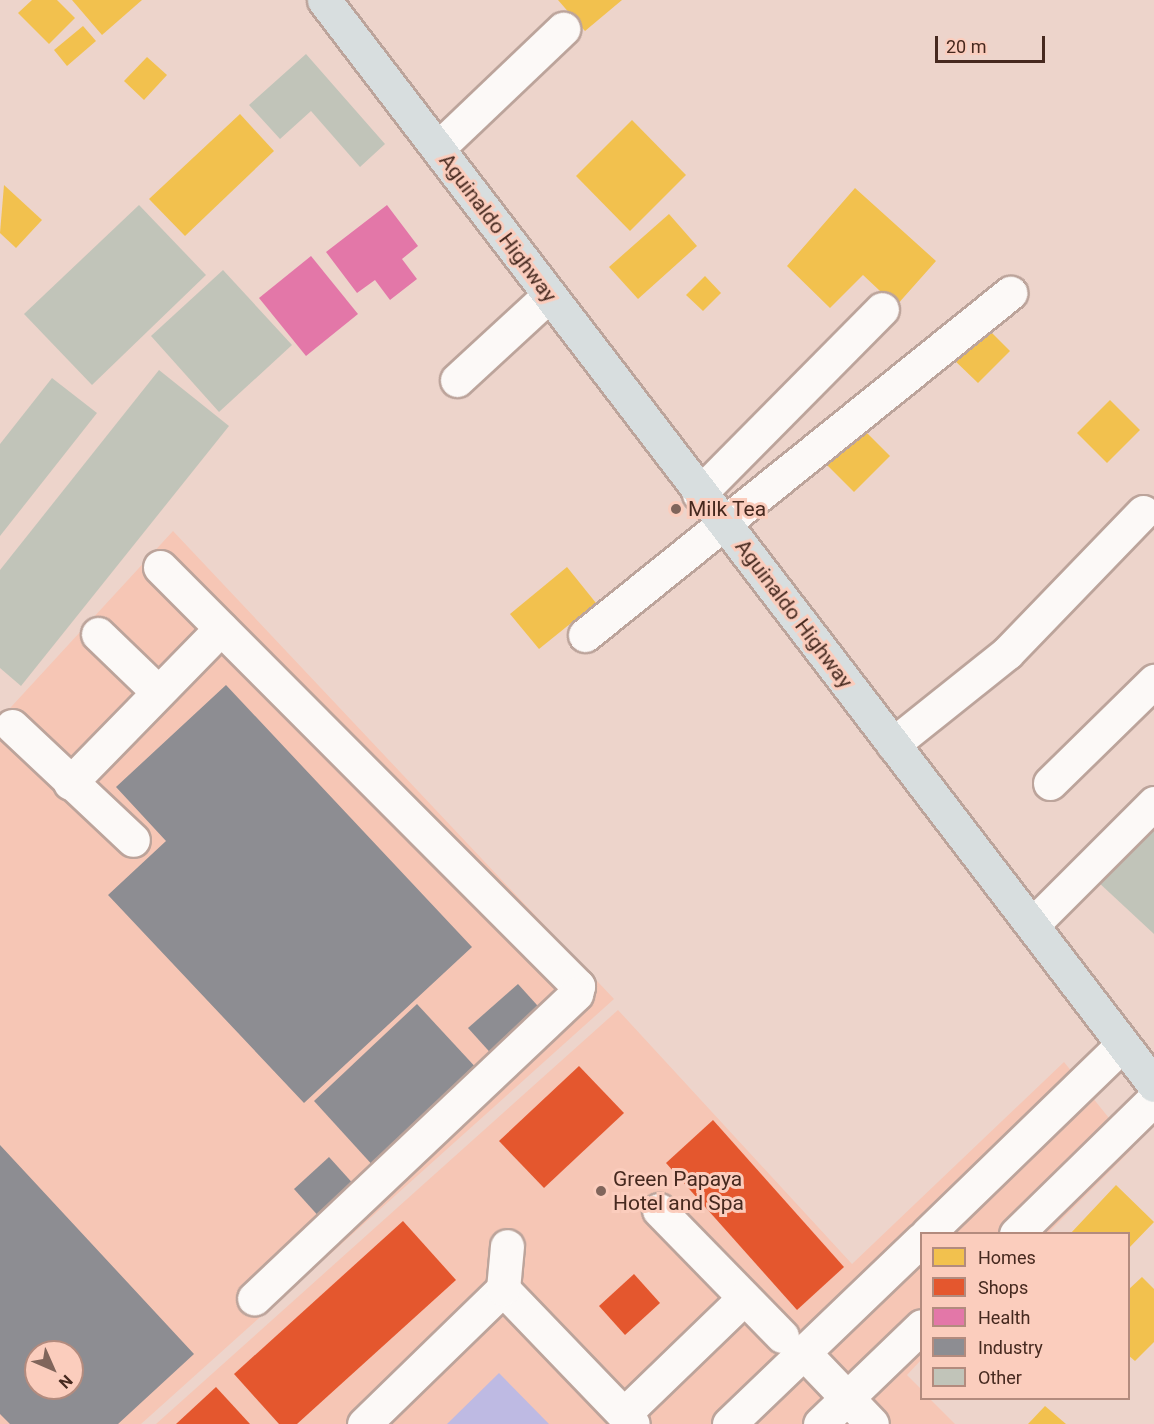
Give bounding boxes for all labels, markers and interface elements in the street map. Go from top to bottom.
scale bar [938,24,1048,62]
text: 20 m [946,36,986,57]
street label: Aguinaldo Highway [434,149,562,307]
place label: Milk Tea [688,496,766,522]
marker: Milk Tea [669,502,683,516]
street label: Aguinaldo Highway [730,535,858,693]
place label: Green Papaya Hotel and Spa [613,1166,744,1216]
marker: Green Papaya Hotel and Spa [594,1184,608,1198]
legend [920,1232,1130,1400]
text: Homes [978,1247,1036,1268]
text: Shops [978,1277,1028,1298]
text: Health [978,1307,1030,1328]
text: Industry [978,1337,1043,1358]
north arrow [24,1340,84,1400]
text: Other [978,1367,1022,1388]
text: N [55,1371,76,1392]

